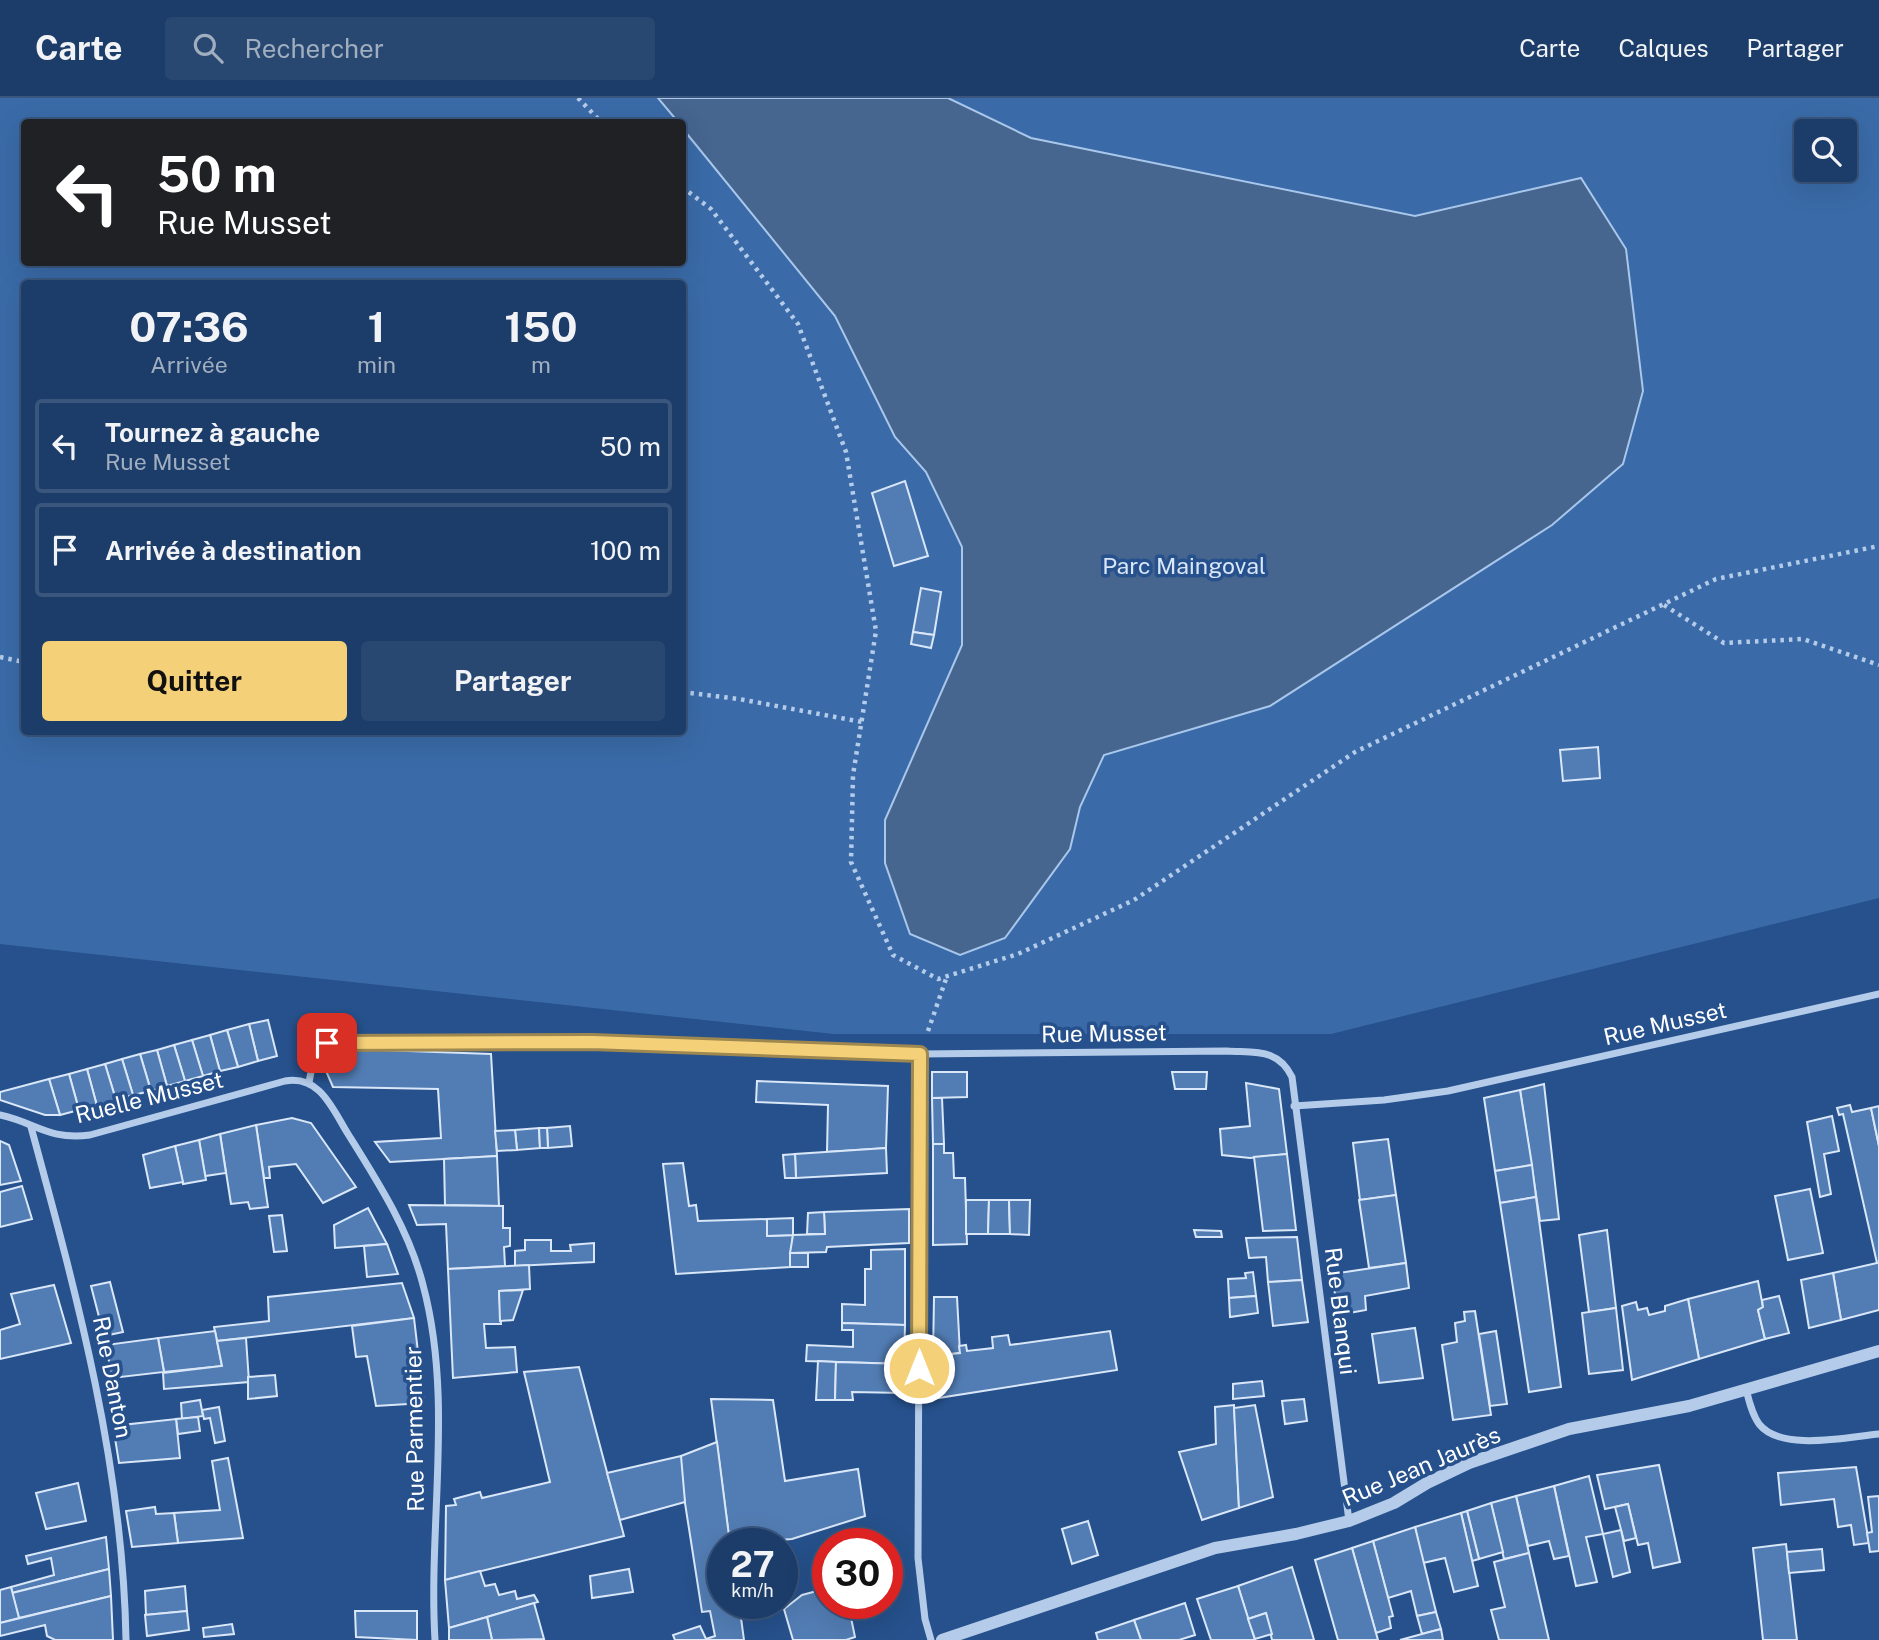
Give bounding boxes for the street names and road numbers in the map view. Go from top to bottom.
street label: Rue Musset [1601,996,1729,1050]
street label: Rue Musset [1041,1018,1167,1048]
street label: Ruelle Musset [72,1066,226,1128]
street label: Rue Blanqui [1320,1246,1362,1376]
street label: Rue Danton [88,1314,138,1440]
street label: Rue Parmentier [399,1346,429,1512]
street label: Rue Jean Jaurès [1338,1421,1504,1511]

